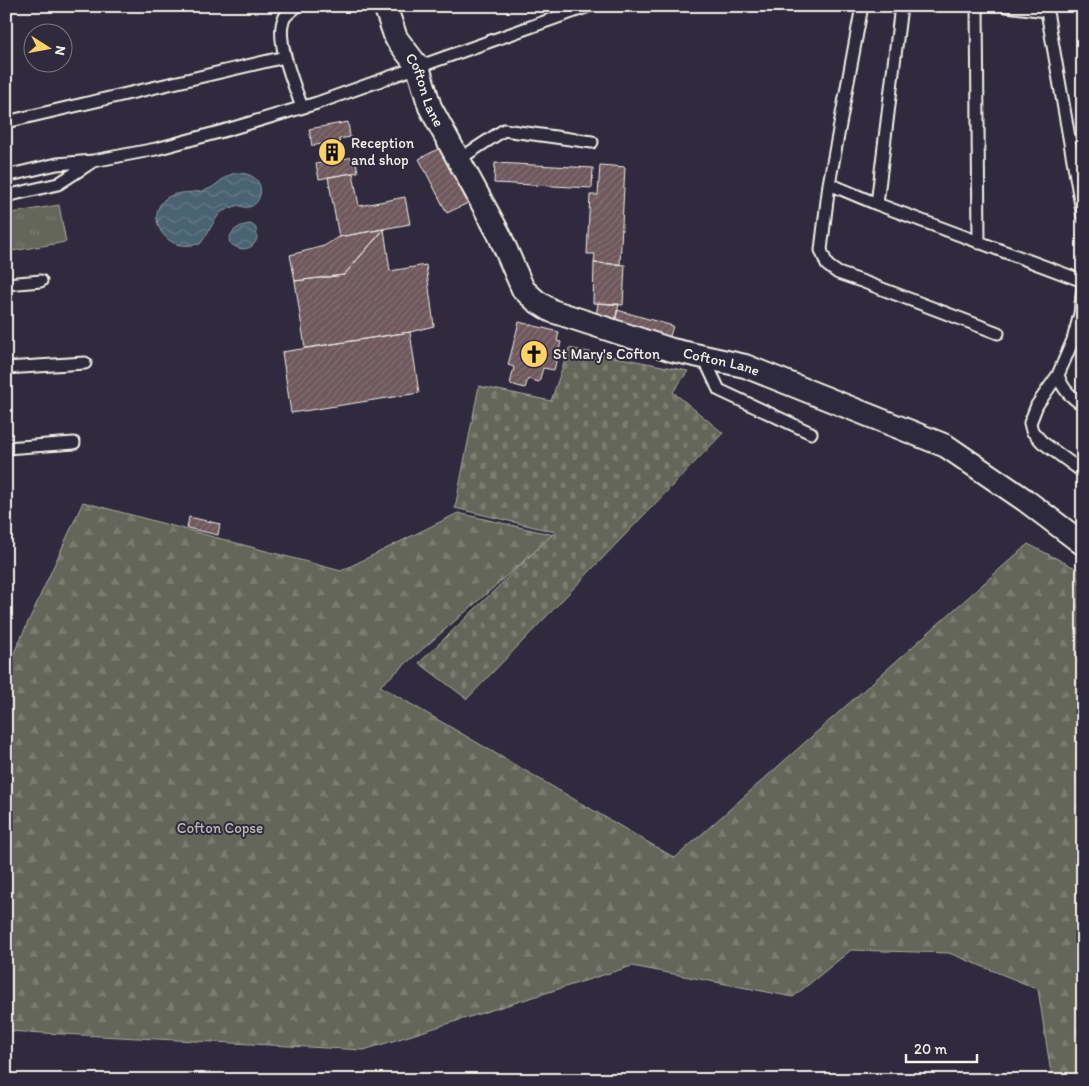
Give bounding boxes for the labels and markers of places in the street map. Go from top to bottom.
place label: Reception and shop [351,134,415,169]
building icon: Reception and shop [317,137,347,167]
church icon: St Mary's Cofton [519,339,549,369]
place label: St Mary's Cofton [553,345,660,363]

